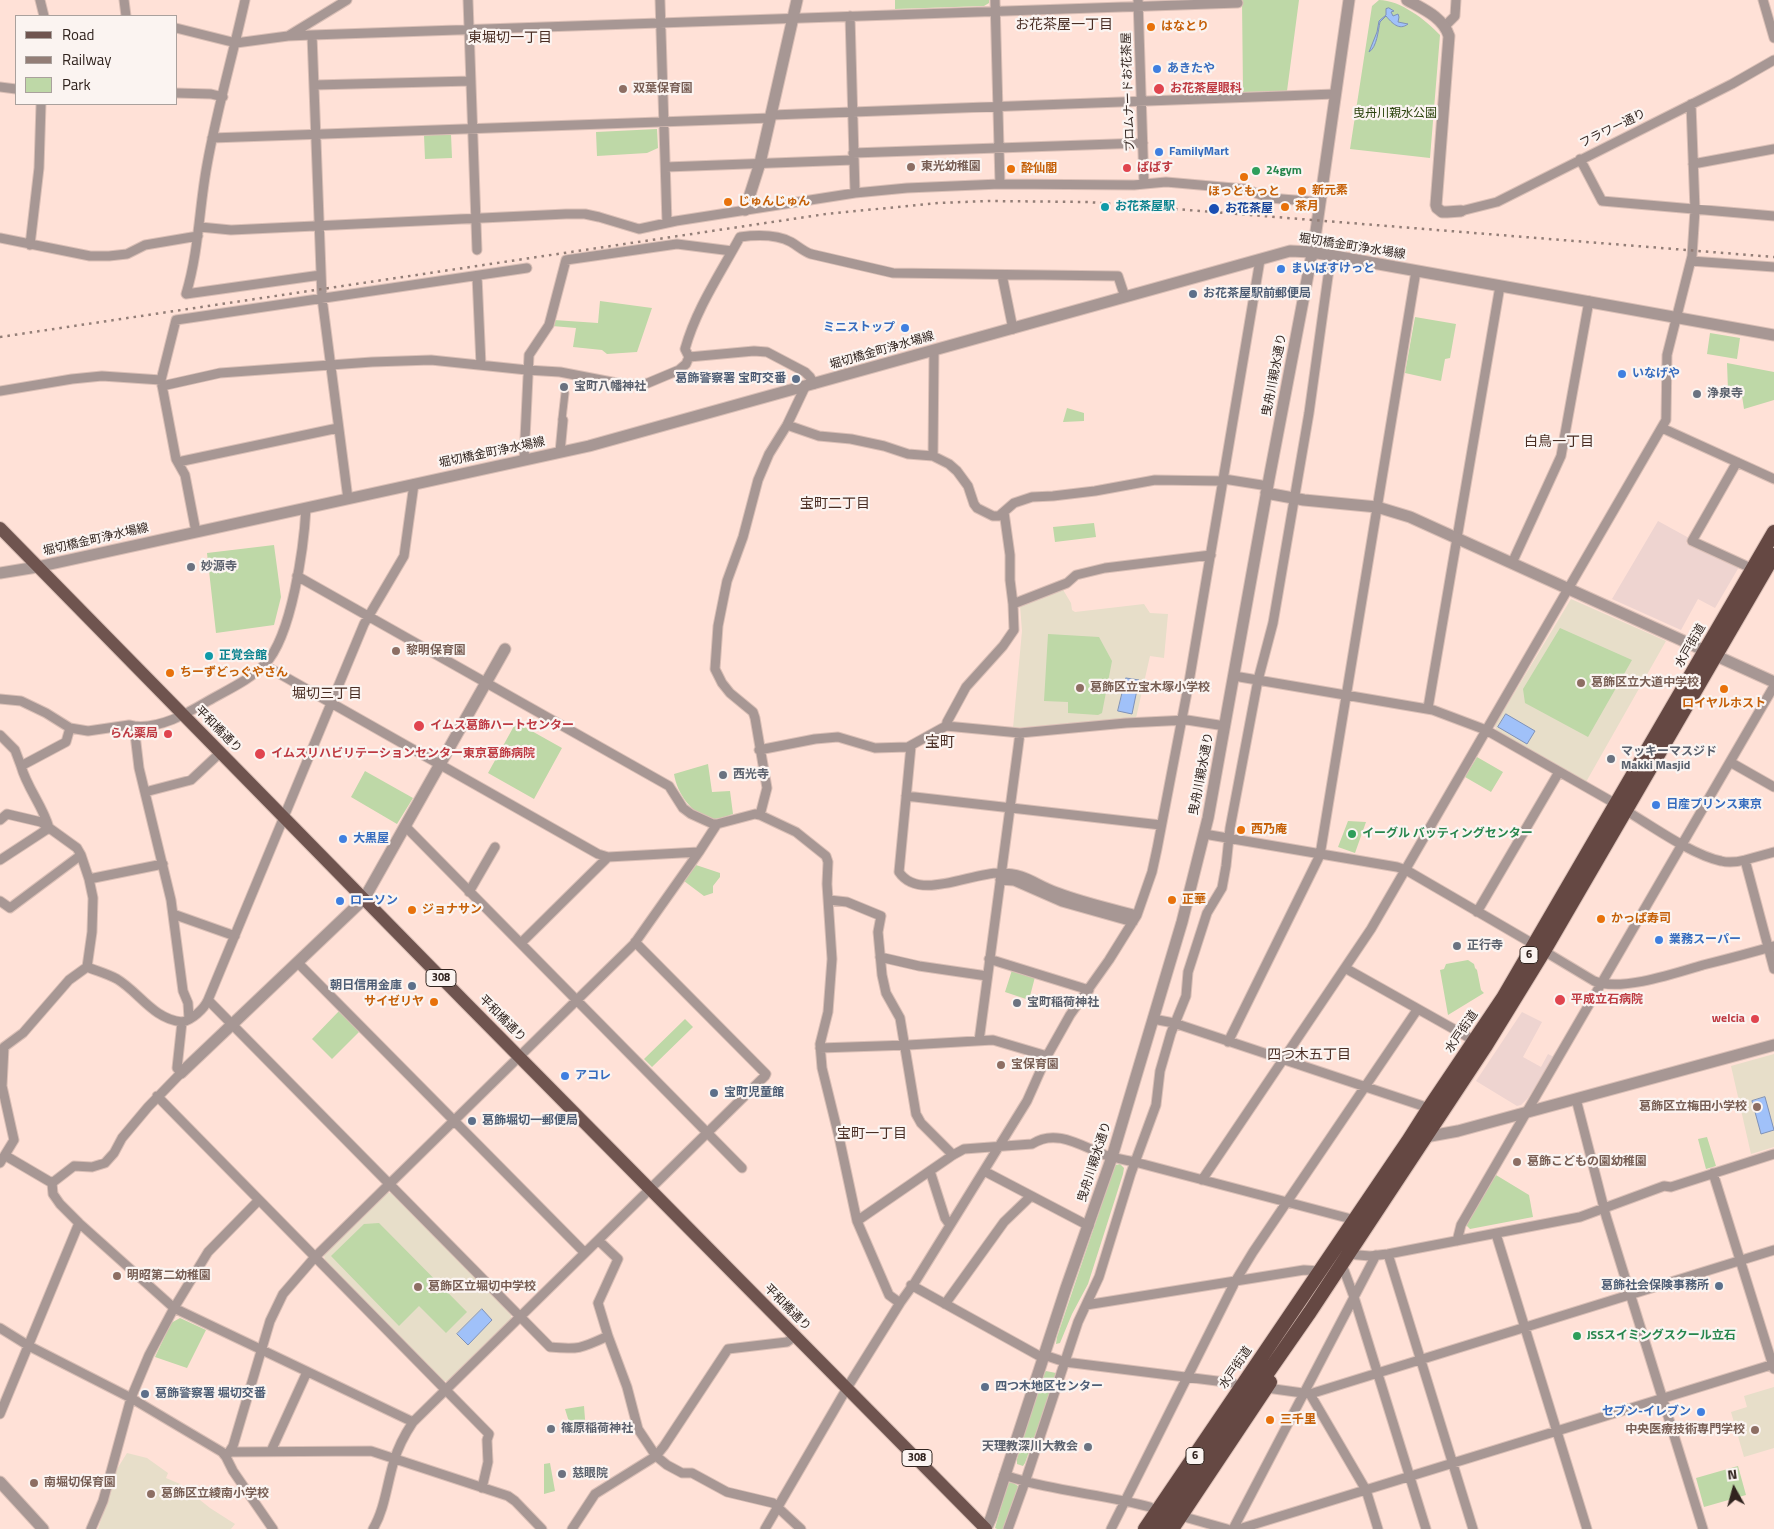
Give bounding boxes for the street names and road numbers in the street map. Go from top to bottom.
street label: プロムナードお花茶屋 [1120,32,1138,152]
street label: フラワー通り [1577,107,1649,151]
street label: 堀切橋金町浄水場線 [1298,231,1406,263]
street label: 堀切橋金町浄水場線 [828,329,936,373]
street label: 曳舟川親水通り [1260,332,1290,418]
street label: 堀切橋金町浄水場線 [438,435,546,471]
street label: 堀切橋金町浄水場線 [42,521,150,559]
street label: 水戸街道 [1673,622,1709,670]
street label: 平和橋通り [192,704,244,756]
street label: 曳舟川親水通り [1187,731,1217,817]
road number: 6 [1520,946,1538,964]
road number: 308 [426,970,456,986]
street label: 平和橋通り [476,993,528,1045]
street label: 水戸街道 [1443,1008,1481,1056]
street label: 曳舟川親水通り [1075,1120,1115,1204]
street label: 平和橋通り [761,1282,813,1334]
street label: 水戸街道 [1217,1344,1255,1392]
road number: 6 [1186,1448,1204,1464]
road number: 308 [902,1450,932,1466]

